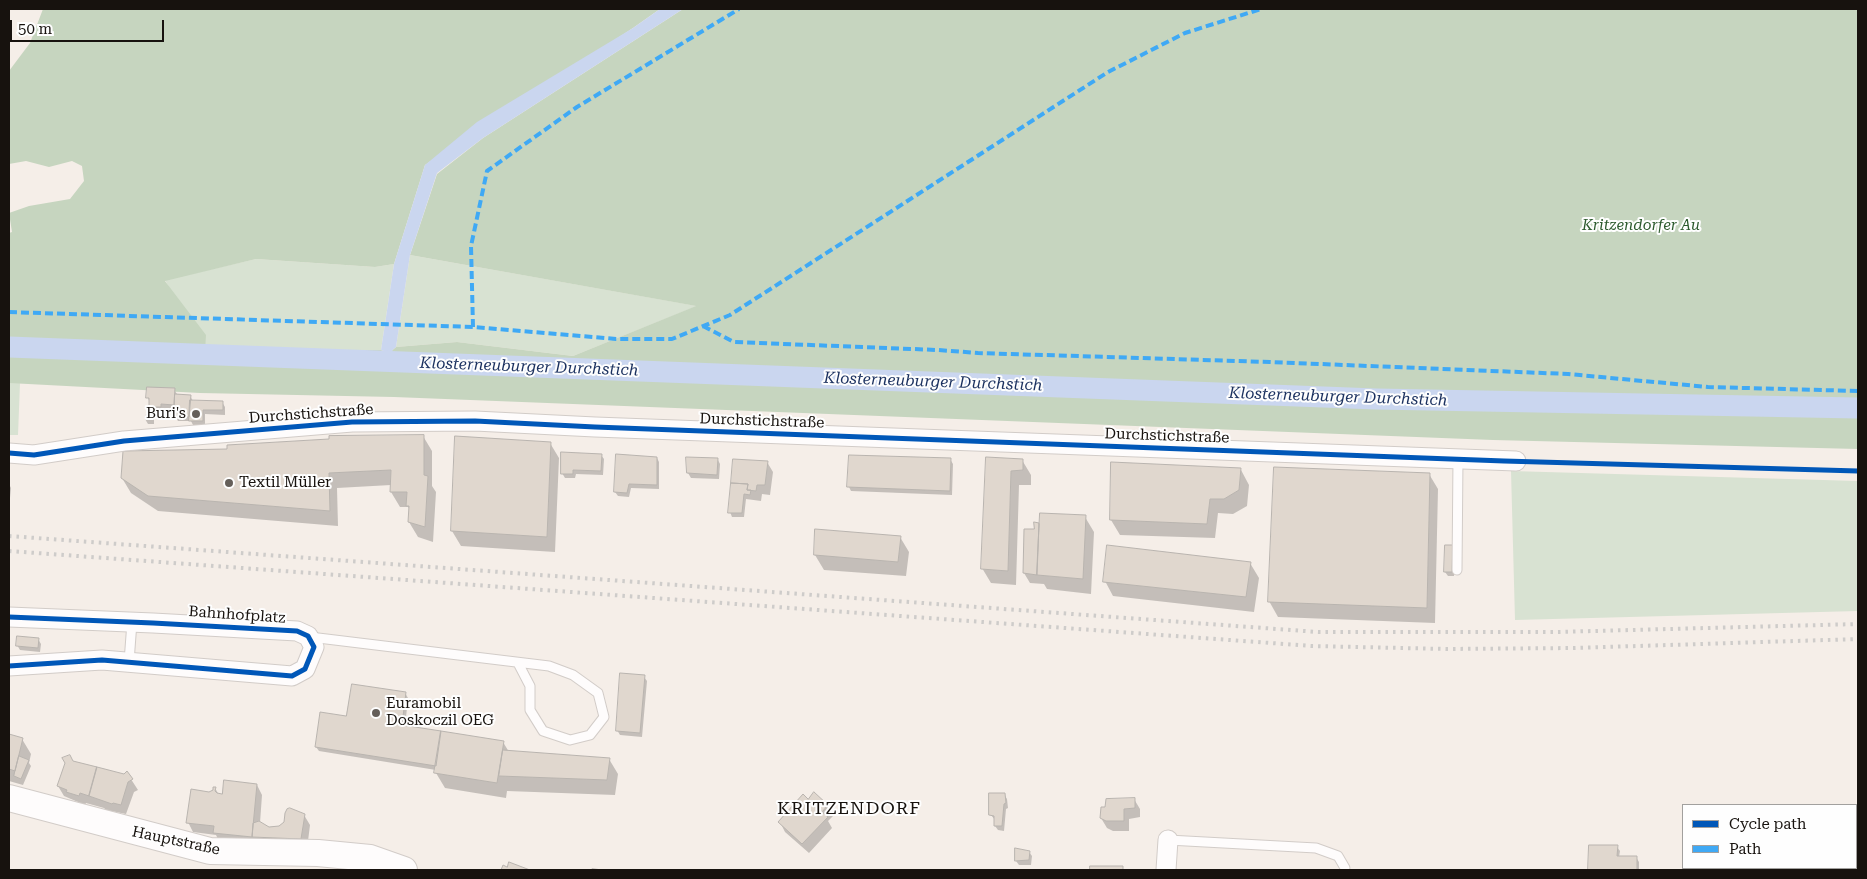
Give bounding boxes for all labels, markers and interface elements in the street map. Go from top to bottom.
scale bar [12,10,166,42]
text: 50 m [18,20,52,38]
park label: Kritzendorfer Au [1582,217,1700,235]
water label: Klosterneuburger Durchstich [419,354,639,380]
water label: Klosterneuburger Durchstich [823,369,1043,395]
water label: Klosterneuburger Durchstich [1228,384,1448,410]
street label: Durchstichstraße [248,401,374,427]
place label: Buri's [146,405,186,423]
marker: Buri's [190,408,202,420]
street label: Durchstichstraße [699,410,825,432]
street label: Durchstichstraße [1104,425,1230,447]
place label: Textil Müller [239,474,331,492]
marker: Textil Müller [223,477,235,489]
street label: Bahnhofplatz [188,603,286,627]
place label: Euramobil Doskoczil OEG [386,695,494,730]
marker: Euramobil Doskoczil OEG [370,707,382,719]
district label: KRITZENDORF [776,798,922,820]
legend [1682,804,1857,869]
text: Cycle path [1729,815,1806,833]
street label: Hauptstraße [130,823,222,859]
text: Path [1729,840,1762,858]

